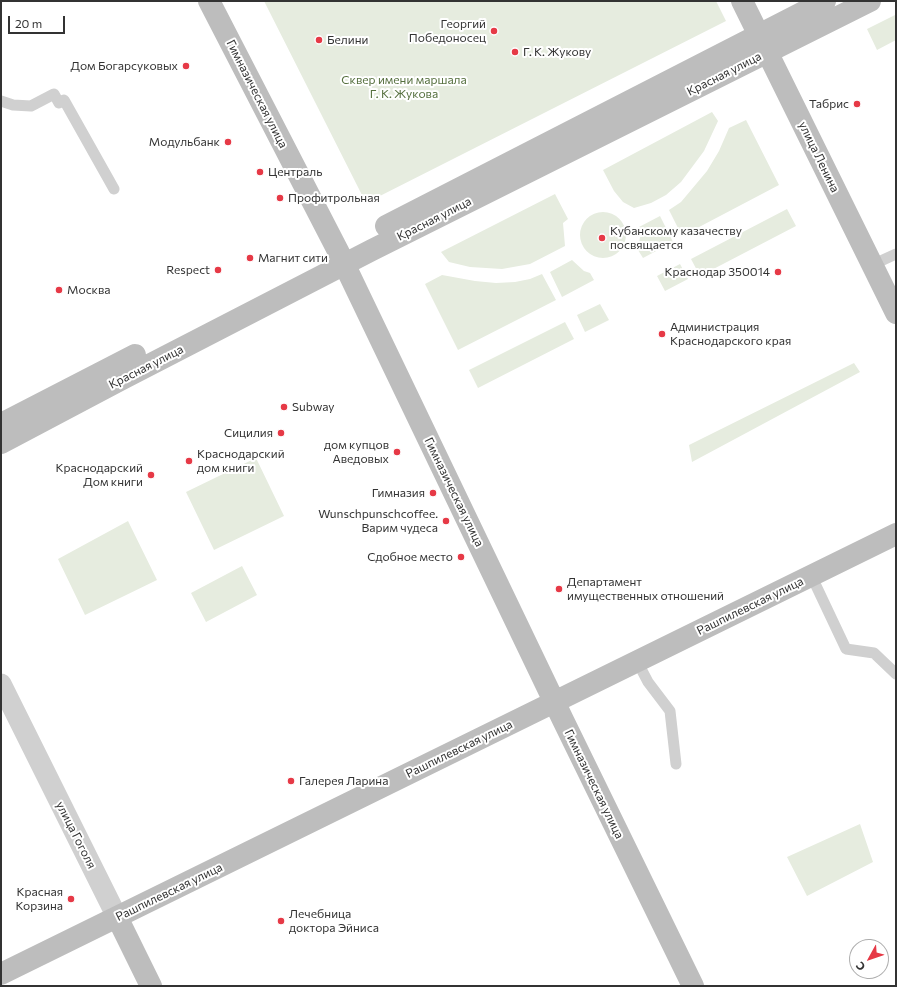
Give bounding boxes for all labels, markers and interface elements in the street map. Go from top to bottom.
scale bar [10,8,67,34]
text: 20 m [15,16,42,30]
place label: Георгий Победоносец [409,17,486,45]
marker: Георгий Победоносец [489,26,499,36]
place label: Белини [327,33,368,47]
marker: Белини [314,35,324,45]
street label: Гимназическая улица [223,37,291,151]
place label: Г. К. Жукову [523,45,591,59]
marker: Г. К. Жукову [510,47,520,57]
street label: Красная улица [684,49,764,99]
place label: Дом Богарсуковых [71,59,178,73]
marker: Дом Богарсуковых [181,61,191,71]
park label: Сквер имени маршала Г. К. Жукова [341,73,467,101]
place label: Табрис [809,97,849,111]
marker: Табрис [852,99,862,109]
street label: улица Ленина [796,119,842,195]
place label: Модульбанк [149,135,220,149]
marker: Модульбанк [223,137,233,147]
place label: Централь [268,165,322,179]
marker: Централь [255,167,265,177]
place label: Профитрольная [288,191,380,205]
marker: Профитрольная [275,193,285,203]
street label: Красная улица [394,194,474,244]
place label: Кубанскому казачеству посвящается [610,224,742,252]
marker: Кубанскому казачеству посвящается [597,233,607,243]
place label: Магнит сити [258,251,328,265]
marker: Магнит сити [245,253,255,263]
place label: Respect [166,263,210,277]
marker: Respect [213,265,223,275]
place label: Краснодар 350014 [665,265,770,279]
marker: Краснодар 350014 [773,267,783,277]
place label: Москва [67,283,111,297]
marker: Москва [54,285,64,295]
place label: Администрация Краснодарского края [670,320,791,348]
marker: Администрация Краснодарского края [657,329,667,339]
street label: Красная улица [106,342,186,392]
place label: Subway [292,400,335,414]
marker: Subway [279,402,289,412]
place label: Сицилия [224,426,273,440]
marker: Сицилия [276,428,286,438]
street label: Гимназическая улица [421,435,487,549]
place label: дом купцов Аведовых [324,438,389,466]
place label: Краснодарский дом книги [197,447,285,475]
marker: дом купцов Аведовых [392,447,402,457]
marker: Краснодарский дом книги [184,456,194,466]
place label: Краснодарский Дом книги [55,461,143,489]
marker: Краснодарский Дом книги [146,470,156,480]
place label: Гимназия [372,486,425,500]
marker: Гимназия [428,488,438,498]
place label: Wunschpunschcoffee. Варим чудеса [318,507,438,535]
marker: Wunschpunschcoffee. Варим чудеса [441,516,451,526]
place label: Сдобное место [367,550,453,564]
marker: Сдобное место [456,552,466,562]
street label: Рашпилевская улица [694,574,806,638]
place label: Департамент имущественных отношений [567,575,724,603]
marker: Департамент имущественных отношений [554,584,564,594]
street label: Рашпилевская улица [403,717,515,781]
street label: Гимназическая улица [561,727,627,841]
place label: Галерея Ларина [299,774,388,788]
marker: Галерея Ларина [286,776,296,786]
street label: улица Гоголя [53,799,99,871]
street label: Рашпилевская улица [113,860,225,924]
place label: Красная Корзина [15,885,63,913]
marker: Красная Корзина [66,894,76,904]
place label: Лечебница доктора Эйниса [289,907,379,935]
marker: Лечебница доктора Эйниса [276,916,286,926]
north arrow [849,939,889,979]
text: С [853,959,868,973]

